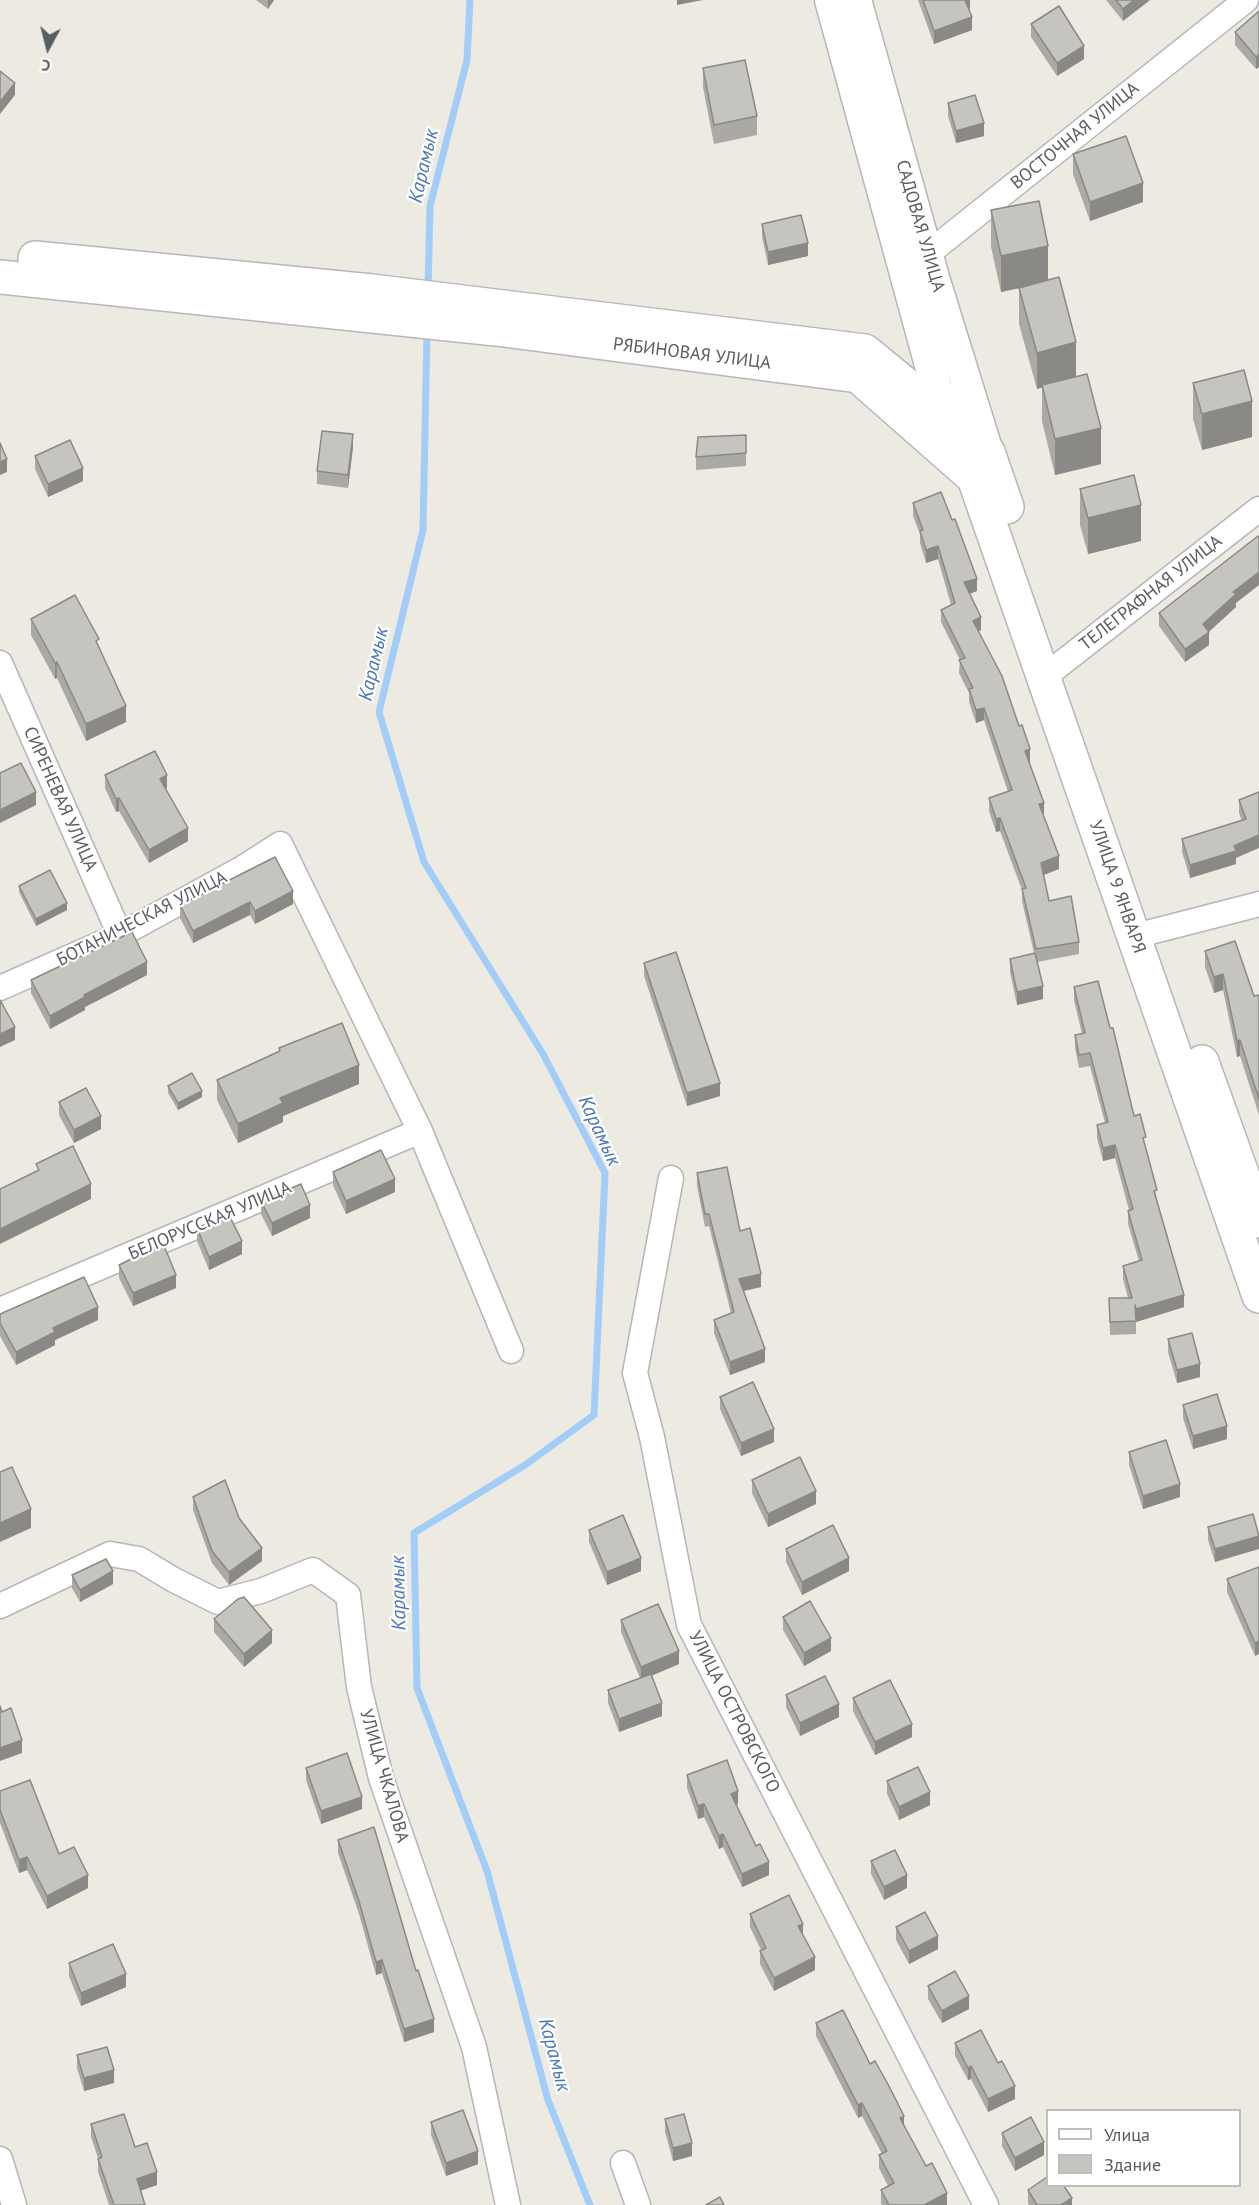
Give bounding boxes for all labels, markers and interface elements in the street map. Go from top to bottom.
north arrow [18,18,78,78]
text: С [40,55,51,76]
street label: ВОСТОЧНАЯ УЛИЦА [1007,78,1143,194]
water label: Карамык [404,127,444,205]
street label: САДОВАЯ УЛИЦА [891,158,949,294]
street label: РЯБИНОВАЯ УЛИЦА [612,334,772,374]
street label: ТЕЛЕГРАФНАЯ УЛИЦА [1075,531,1227,655]
water label: Карамык [354,625,394,703]
street label: СИРЕНЕВАЯ УЛИЦА [18,723,102,875]
street label: УЛИЦА 9 ЯНВАРЯ [1084,818,1150,956]
street label: БОТАНИЧЕСКАЯ УЛИЦА [53,867,231,971]
water label: Карамык [572,1092,626,1170]
street label: БЕЛОРУССКАЯ УЛИЦА [125,1177,295,1265]
water label: Карамык [386,1555,412,1631]
street label: УЛИЦА ОСТРОВСКОГО [684,1628,784,1796]
street label: УЛИЦА ЧКАЛОВА [355,1707,413,1845]
water label: Карамык [533,2016,575,2094]
legend [1046,2109,1241,2187]
text: Улица [1104,2123,1150,2146]
text: Здание [1104,2153,1161,2176]

